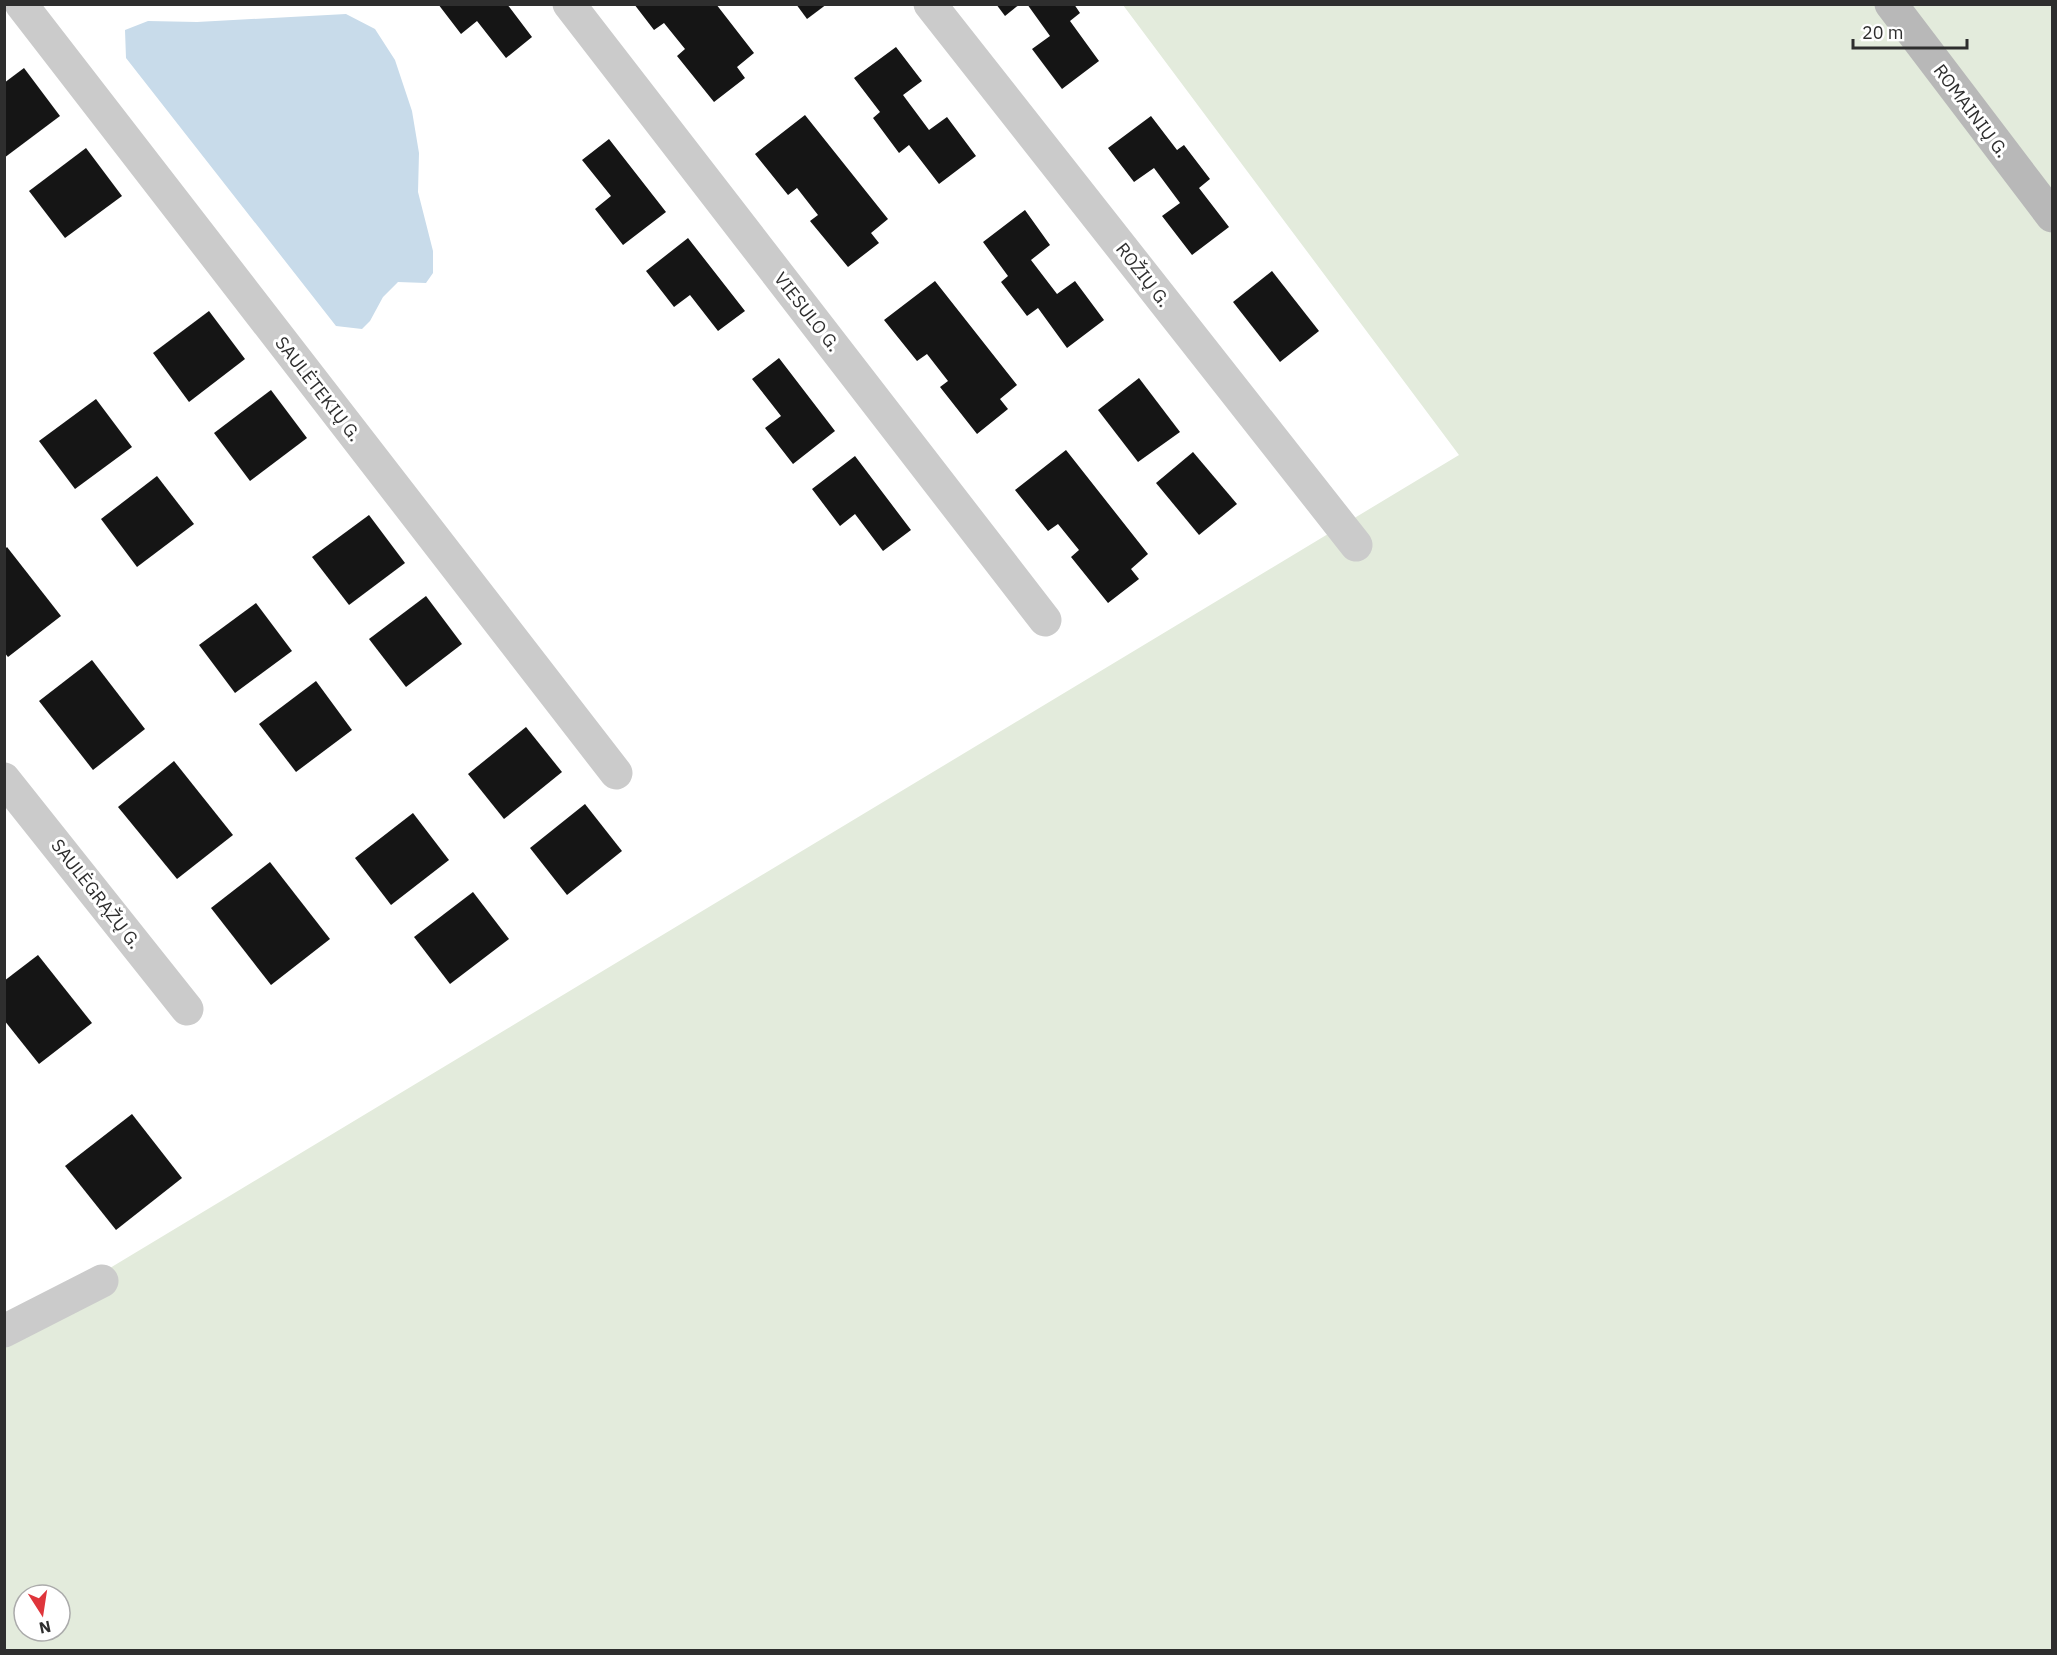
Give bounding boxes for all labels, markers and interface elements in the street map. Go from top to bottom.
scale bar [1853,12,1967,50]
text: 20 m [1862,21,1904,44]
street label: ROMAINIŲ G. [1929,59,2014,162]
street label: ROŽIŲ G. [1111,238,1176,311]
street label: VIESULO G. [769,267,845,356]
street label: SAULĖTEKIŲ G. [270,332,366,446]
street label: SAULĖGRĄŽŲ G. [46,834,147,953]
north arrow [12,1583,72,1643]
text: N [37,1617,53,1639]

